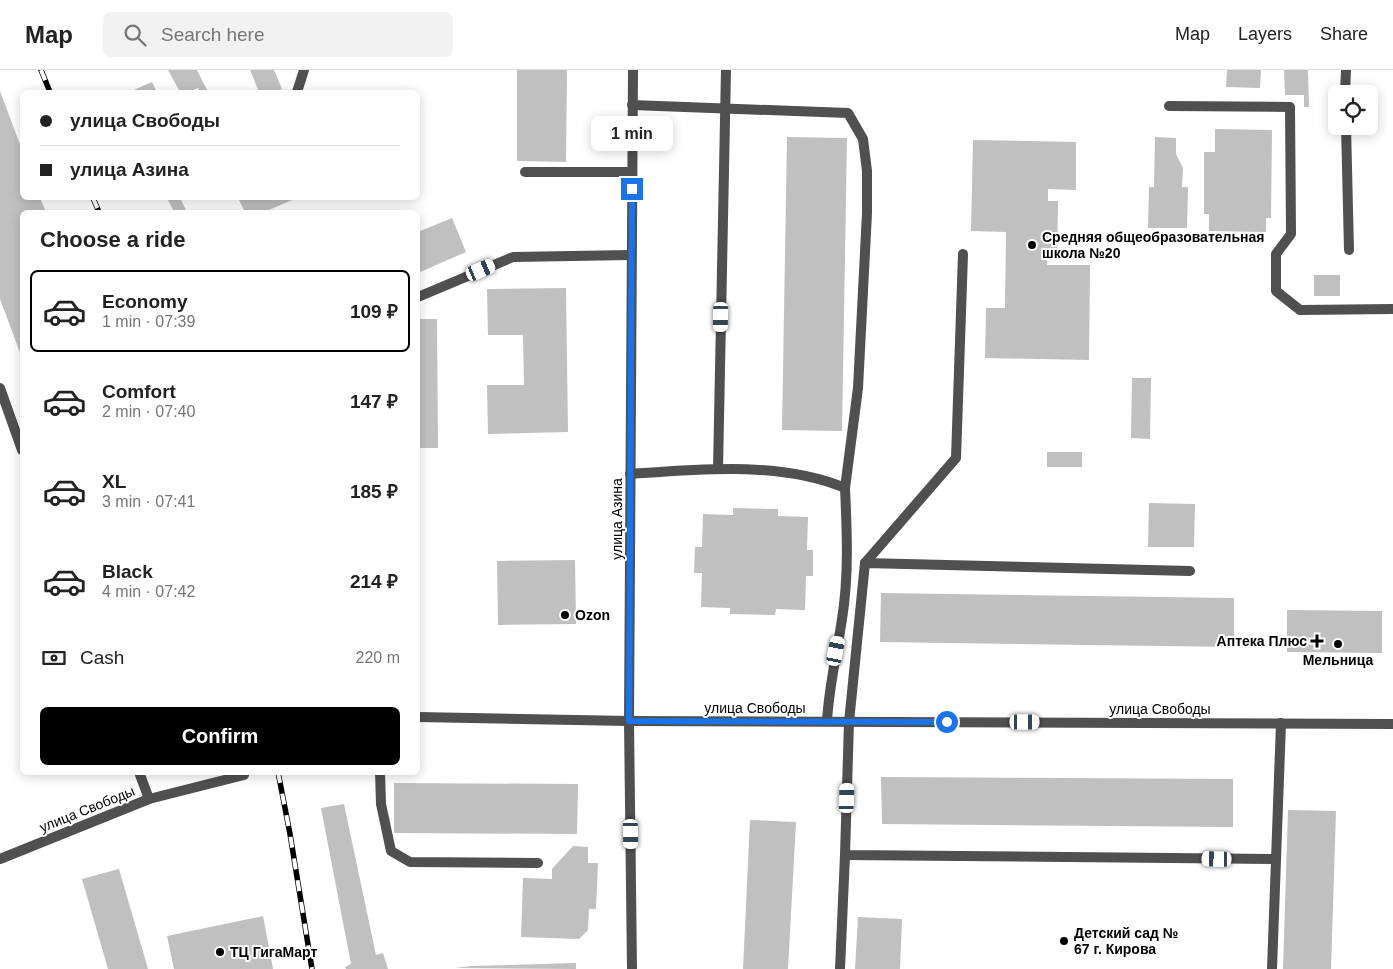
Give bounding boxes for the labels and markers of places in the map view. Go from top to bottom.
place label: Средняя общеобразовательная школа №20 [1042,229,1264,261]
marker: Средняя общеобразовательная школа №20 [1026,239,1038,251]
place label: Ozon [575,607,610,623]
marker: Ozon [559,609,571,621]
place label: Аптека Плюс [1217,633,1307,649]
marker: Аптека Плюс [1311,635,1323,647]
marker: Мельница [1332,638,1344,650]
place label: Мельница [1303,652,1373,668]
place label: Детский сад № 67 г. Кирова [1074,925,1178,957]
marker: Детский сад № 67 г. Кирова [1058,935,1070,947]
place label: ТЦ ГигаМарт [230,944,317,960]
marker: ТЦ ГигаМарт [214,946,226,958]

